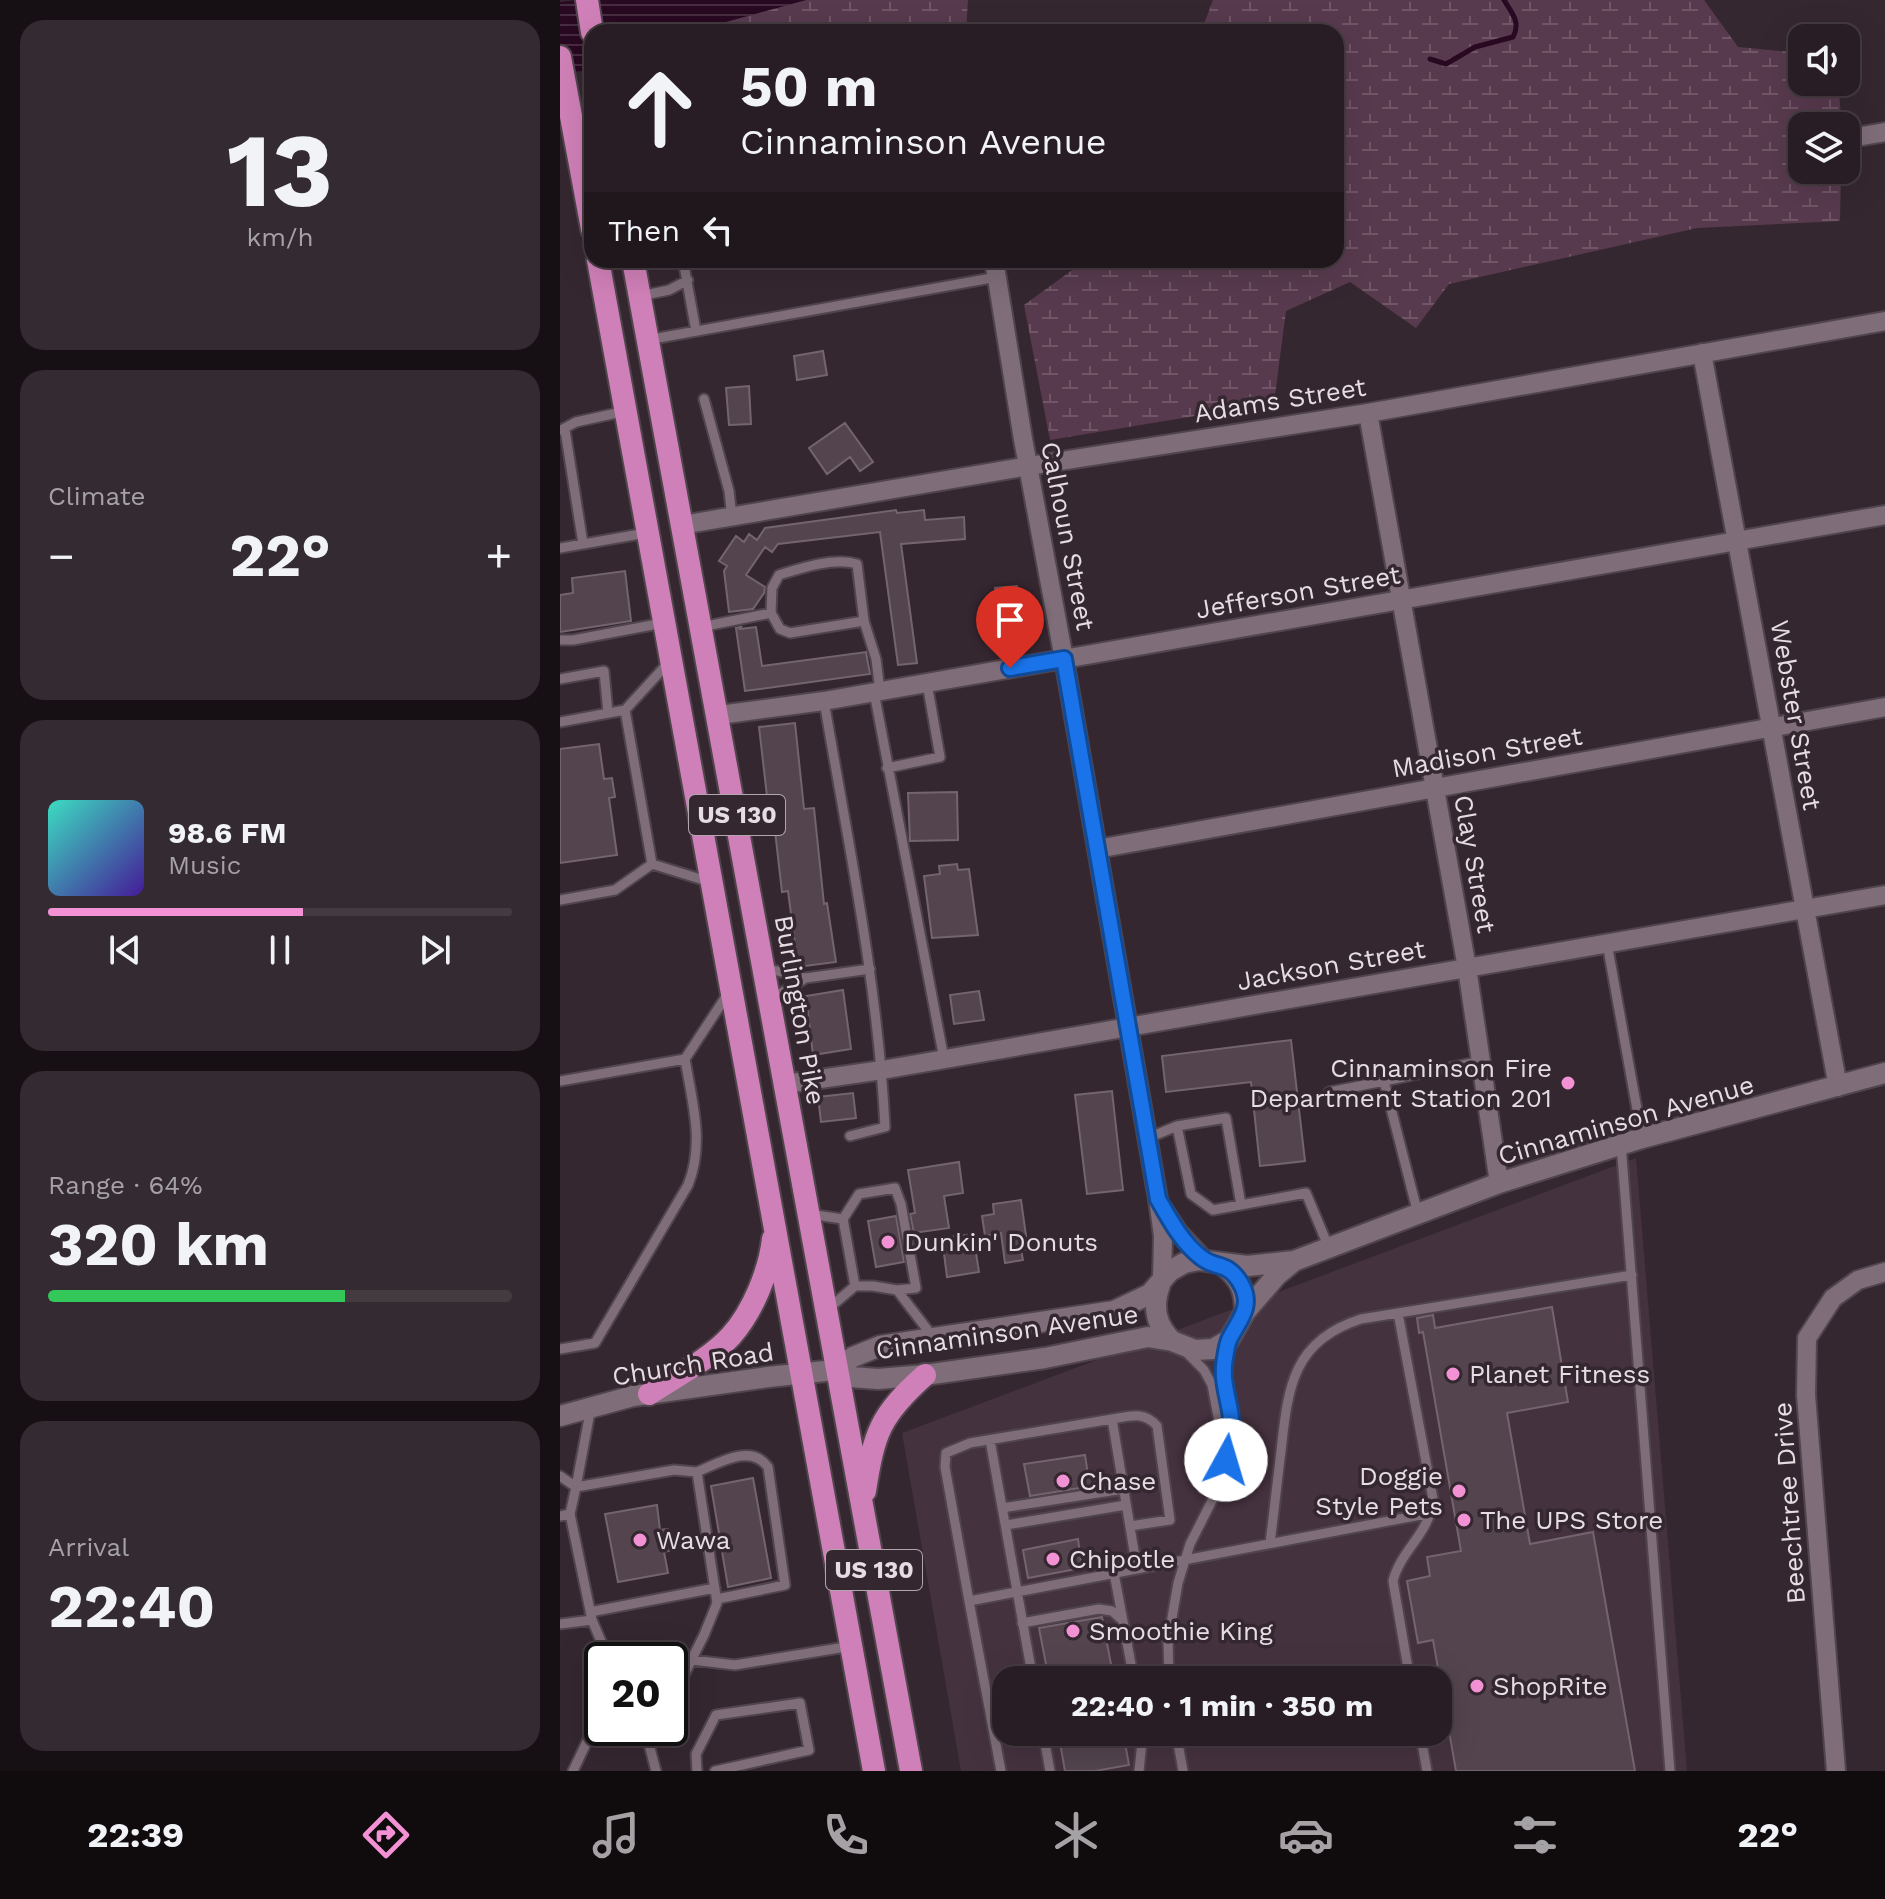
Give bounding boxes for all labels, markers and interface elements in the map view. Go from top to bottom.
map controls [1788,24,1860,184]
button: sound [1788,24,1860,96]
text: 50 m [740,54,877,120]
icon: ahead [608,56,712,160]
text: 13 [227,109,333,231]
button: layers [1788,112,1860,184]
text: Cinnaminson Avenue [740,121,1106,163]
icon: left [696,208,740,252]
text: Then [608,213,680,248]
text: km/h [247,222,313,252]
street label: Adams Street [1192,372,1368,428]
street label: Calhoun Street [1035,439,1101,633]
text: Climate [48,481,146,511]
text: 22° [229,520,331,591]
text: − [48,530,75,582]
text: + [485,530,512,582]
street label: Jefferson Street [1193,559,1403,625]
pin [976,586,1044,668]
icon: arrive [988,598,1032,642]
street label: Webster Street [1765,618,1827,812]
street label: Madison Street [1390,720,1584,783]
street label: Clay Street [1448,793,1502,935]
road number: US 130 [689,795,785,835]
text: 98.6 FM [168,815,287,850]
text: Music [168,850,241,880]
street label: Burlington Pike [769,913,831,1107]
icon: previous [103,928,147,972]
icon: pause [258,928,302,972]
icon: next [413,928,457,972]
street label: Jackson Street [1235,934,1428,996]
place label: Cinnaminson Fire Department Station 201 [1249,1053,1552,1113]
street label: Cinnaminson Avenue [1495,1069,1757,1171]
marker: Cinnaminson Fire Department Station 201 [1559,1074,1577,1092]
text: Range · 64% [48,1170,203,1200]
text: 320 km [48,1209,269,1280]
place label: Dunkin' Donuts [904,1227,1098,1257]
marker: Dunkin' Donuts [879,1233,897,1251]
street label: Cinnaminson Avenue [874,1299,1140,1365]
street label: Church Road [610,1336,776,1392]
place label: Planet Fitness [1469,1359,1650,1389]
marker: Planet Fitness [1444,1365,1462,1383]
street label: Beechtree Drive [1767,1401,1811,1605]
position arrow [1184,1418,1268,1502]
place label: Doggie Style Pets [1315,1461,1443,1521]
place label: Chase [1079,1466,1156,1496]
marker: Chase [1054,1472,1072,1490]
marker: Doggie Style Pets [1450,1482,1468,1500]
place label: The UPS Store [1480,1505,1663,1535]
marker: The UPS Store [1455,1511,1473,1529]
place label: Wawa [656,1525,731,1555]
marker: Wawa [631,1531,649,1549]
text: Arrival [48,1532,129,1562]
place label: Chipotle [1069,1544,1175,1574]
road number: US 130 [826,1550,922,1590]
marker: Chipotle [1044,1550,1062,1568]
text: 22:40 [48,1571,215,1642]
place label: Smoothie King [1089,1616,1273,1646]
marker: Smoothie King [1064,1622,1082,1640]
speed limit sign: 20 [584,1642,688,1746]
place label: ShopRite [1493,1671,1607,1701]
marker: ShopRite [1468,1677,1486,1695]
text: 22:40 · 1 min · 350 m [1071,1688,1373,1723]
icon: directions [358,1807,414,1863]
icon: music [588,1807,644,1863]
icon: phone [818,1807,874,1863]
icon: climate [1048,1807,1104,1863]
icon: car [1278,1807,1334,1863]
icon: filters [1507,1807,1563,1863]
text: 22:39 [87,1814,184,1856]
text: 22° [1737,1814,1798,1856]

